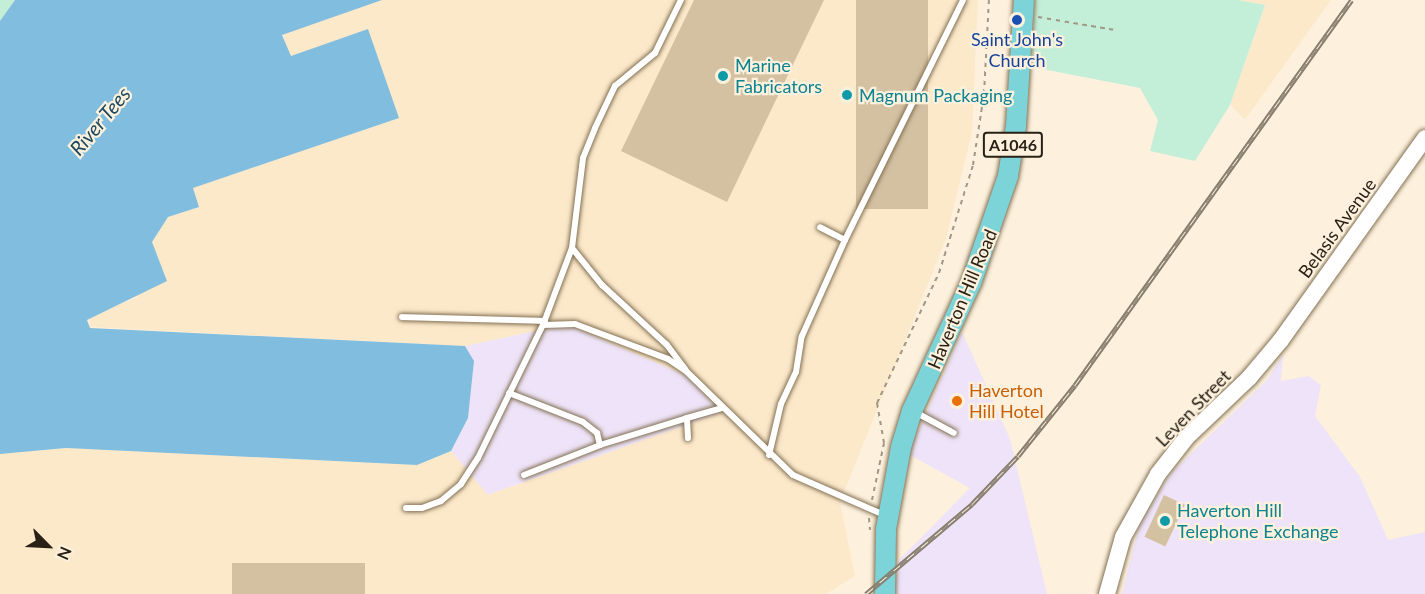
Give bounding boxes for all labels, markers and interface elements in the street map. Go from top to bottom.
marker: Saint John's Church [1010,13,1024,27]
place label: Saint John's Church [971,29,1063,72]
place label: Marine Fabricators [735,55,822,98]
marker: Marine Fabricators [716,69,730,83]
water label: River Tees [64,82,136,160]
place label: Magnum Packaging [859,84,1012,106]
marker: Magnum Packaging [840,88,854,102]
road number: A1046 [982,132,1044,158]
street label: Belasis Avenue [1293,174,1381,282]
street label: Haverton Hill Road [923,226,1001,372]
street label: Leven Street [1151,365,1235,451]
place label: Haverton Hill Hotel [969,380,1044,422]
marker: Haverton Hill Hotel [950,394,964,408]
place label: Haverton Hill Telephone Exchange [1177,500,1338,542]
marker: Haverton Hill Telephone Exchange [1158,514,1172,528]
north arrow [18,516,78,576]
text: N [54,544,76,563]

